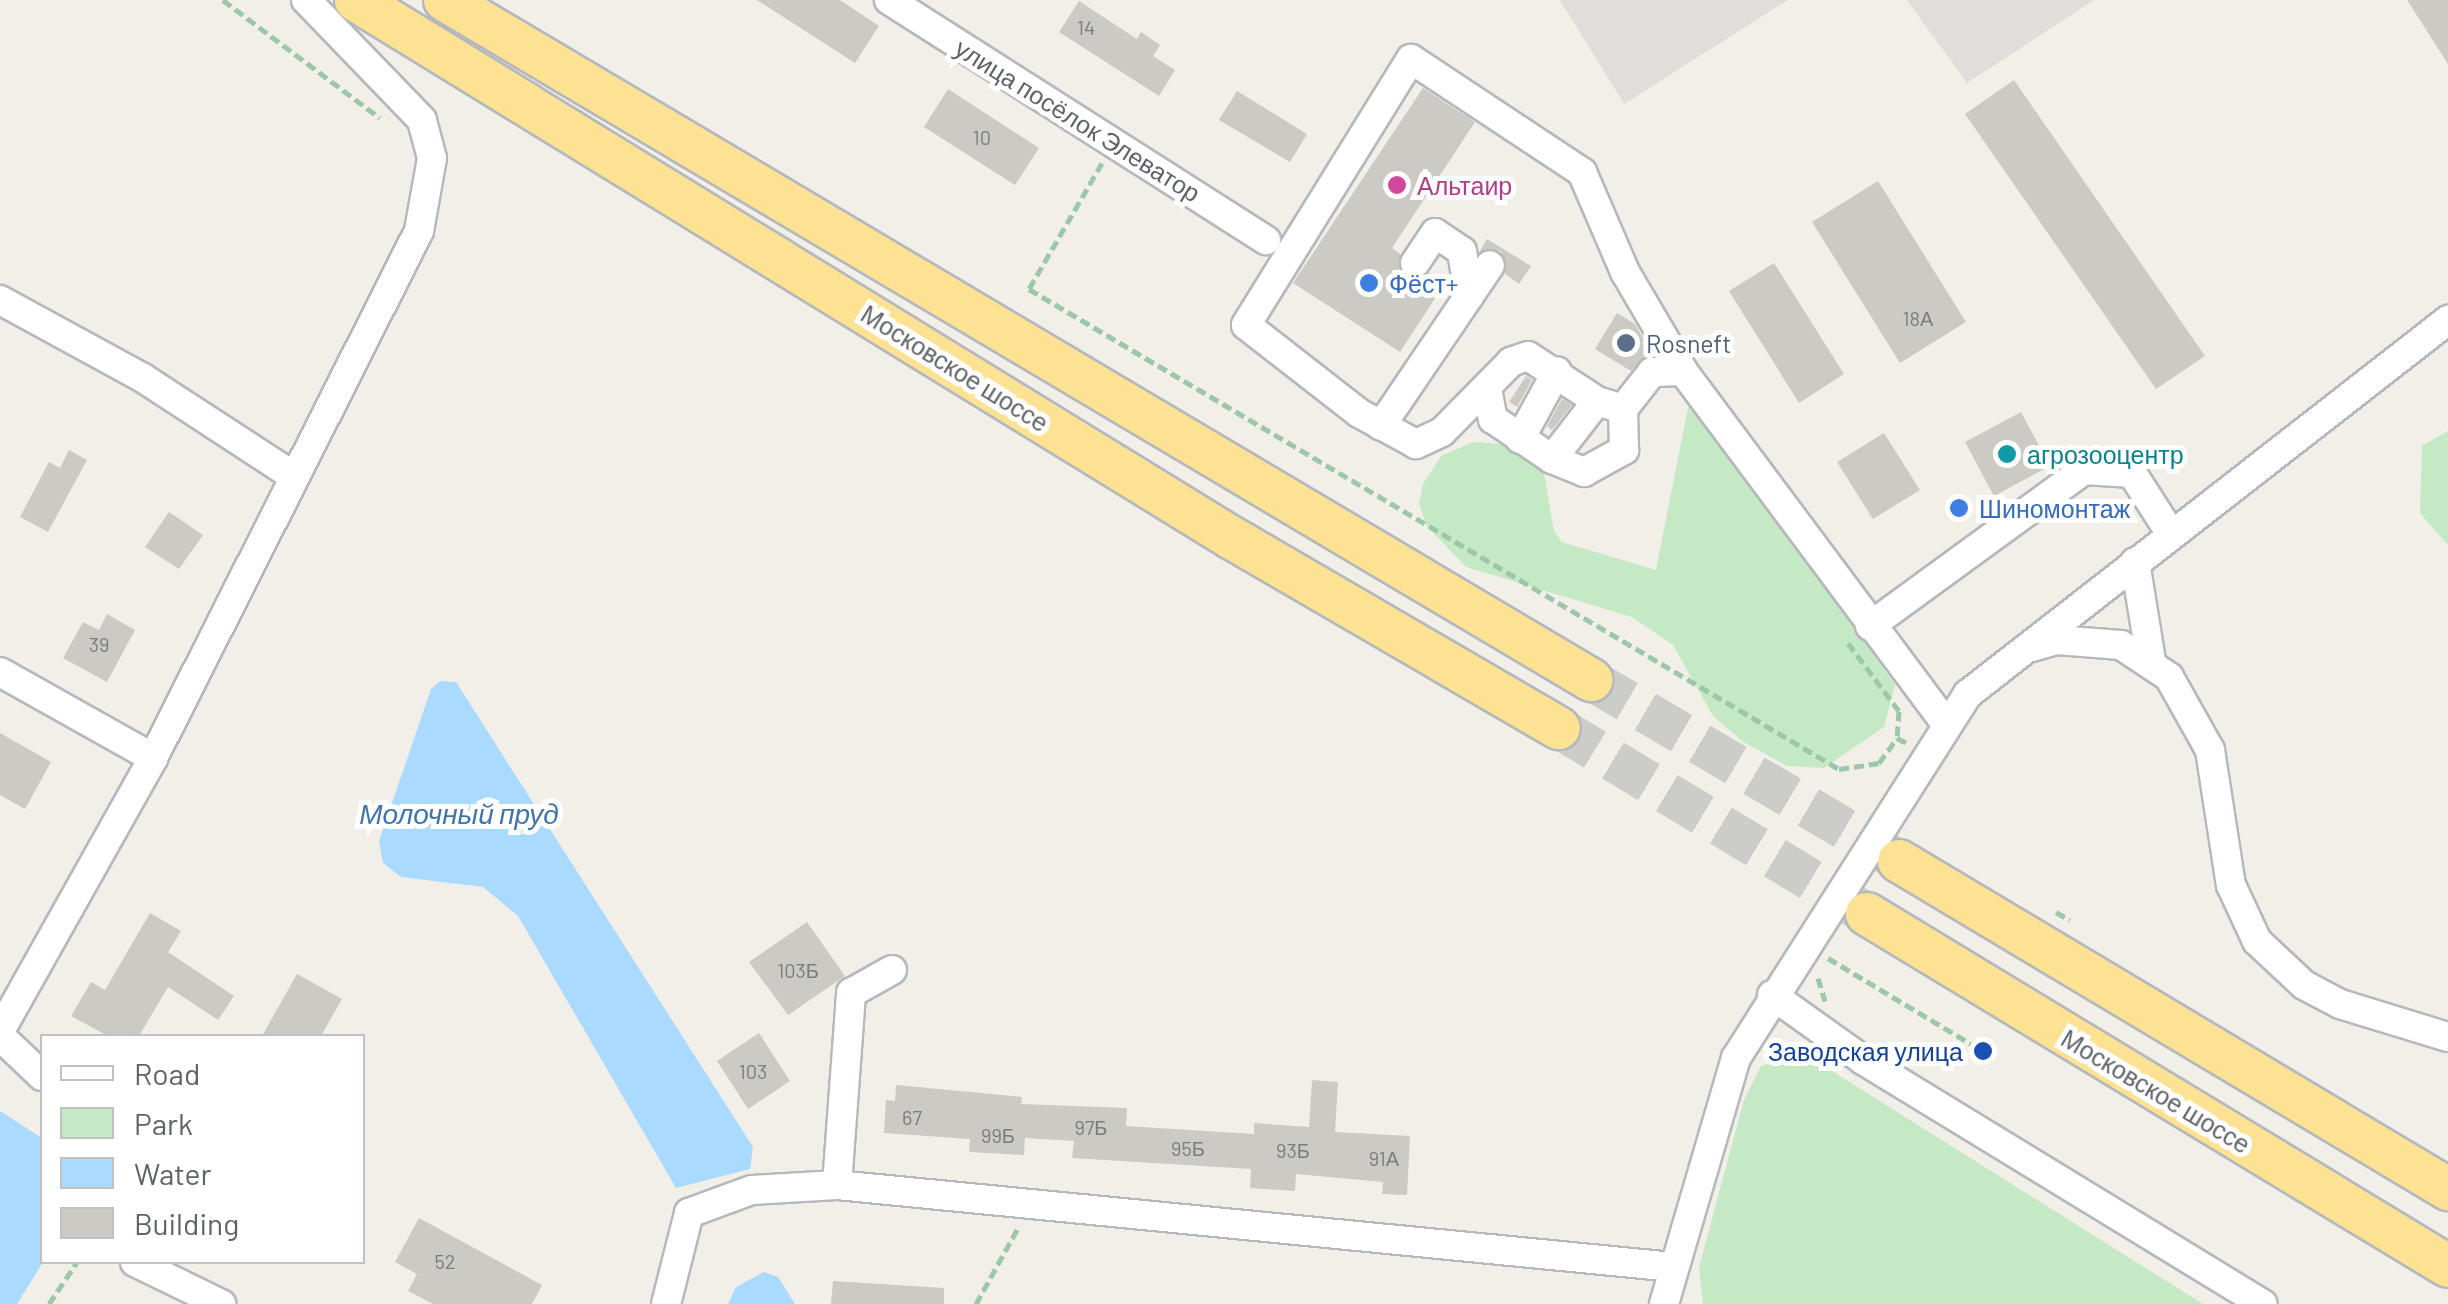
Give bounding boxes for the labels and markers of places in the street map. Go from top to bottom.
place label: Альтаир [1417,170,1512,200]
marker: Альтаир [1386,174,1408,196]
place label: Фёст+ [1389,268,1458,298]
marker: Фёст+ [1358,272,1380,294]
place label: Rosneft [1646,328,1731,358]
marker: Rosneft [1615,332,1637,354]
place label: агрозооцентр [2027,439,2184,469]
marker: агрозооцентр [1996,443,2018,465]
place label: Шиномонтаж [1979,493,2130,523]
marker: Шиномонтаж [1948,497,1970,519]
place label: Заводская улица [1768,1036,1963,1066]
marker: Заводская улица [1972,1040,1994,1062]

